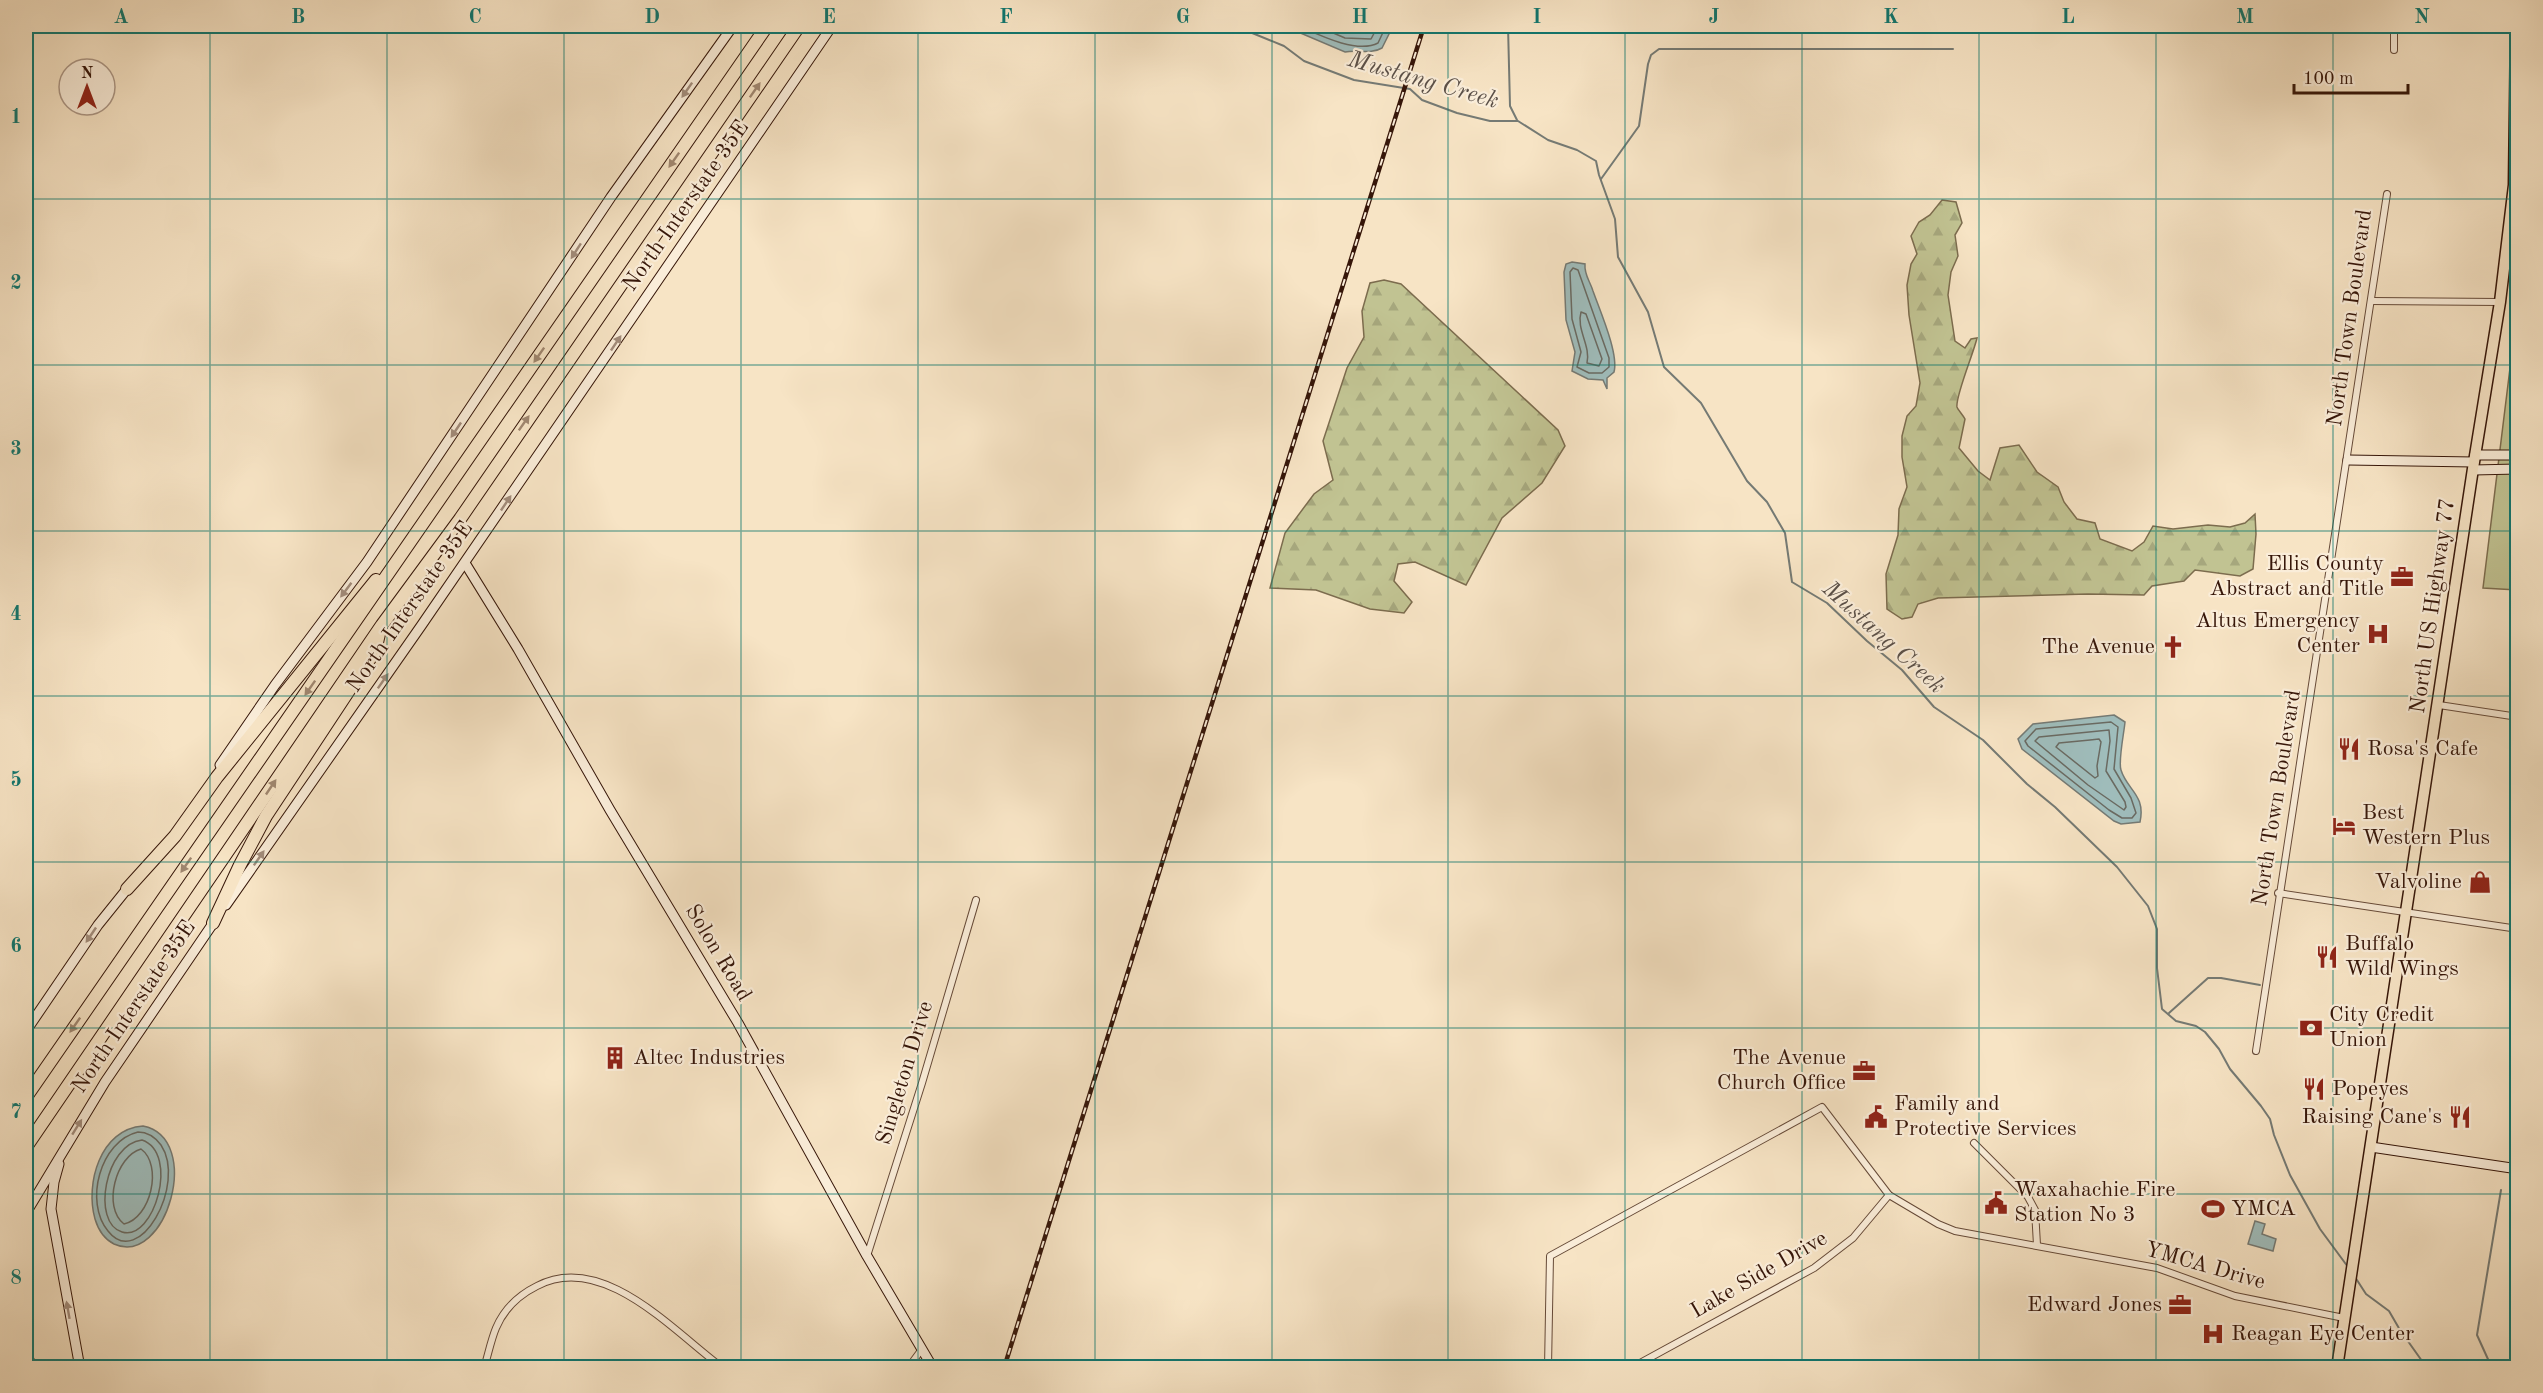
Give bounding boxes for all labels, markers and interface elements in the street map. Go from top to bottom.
text: A [113,8,129,28]
text: B [291,8,305,28]
text: C [468,8,482,28]
text: D [644,8,660,28]
text: E [822,8,836,28]
text: F [999,8,1013,28]
text: G [1176,8,1190,28]
text: H [1352,8,1368,28]
text: I [1533,8,1541,28]
text: J [1709,8,1720,28]
text: K [1883,8,1899,28]
text: L [2061,8,2075,28]
text: M [2236,8,2254,28]
text: N [2414,8,2430,28]
water label: Mustang Creek [1344,48,1501,114]
north arrow [57,57,117,117]
scale bar [2294,57,2408,95]
text: N [81,66,94,82]
text: 100 m [2303,70,2354,88]
one-way arrow [681,82,693,98]
one-way arrow [749,82,760,98]
text: 1 [10,108,22,128]
street label: North Interstate 35E [619,117,753,295]
one-way arrow [668,152,680,168]
street label: North Town Boulevard [2324,208,2376,428]
one-way arrow [570,242,582,258]
text: 2 [10,274,22,294]
one-way arrow [610,335,622,351]
one-way arrow [534,347,545,363]
one-way arrow [518,415,529,431]
one-way arrow [451,422,462,438]
text: 3 [10,440,22,460]
one-way arrow [500,495,511,512]
street label: North US Highway 77 [2407,497,2459,715]
street label: North Interstate 35E [343,518,477,696]
place label: Ellis County Abstract and Title [2210,553,2384,600]
office icon: Ellis County Abstract and Title [2389,564,2415,590]
water label: Mustang Creek [1816,576,1949,699]
one-way arrow [340,582,352,598]
text: 4 [10,605,22,625]
place label: Altus Emergency Center [2195,610,2360,657]
hospital icon: Altus Emergency Center [2365,621,2391,647]
church icon: The Avenue [2160,634,2186,660]
place label: The Avenue [2041,636,2155,658]
one-way arrow [377,674,389,690]
one-way arrow [304,679,316,695]
street label: North Town Boulevard [2249,688,2305,908]
restaurant icon: Rosa's Cafe [2336,736,2362,762]
place label: Rosa's Cafe [2367,738,2478,760]
text: 5 [10,770,22,791]
one-way arrow [265,779,277,795]
place label: Best Western Plus [2362,802,2490,849]
hotel icon: Best Western Plus [2331,813,2357,839]
one-way arrow [253,850,264,866]
one-way arrow [180,856,192,872]
shop icon: Valvoline [2467,869,2493,895]
place label: Valvoline [2375,871,2462,893]
street label: Solon Road [681,901,755,1005]
street label: North Interstate 35E [68,917,200,1097]
one-way arrow [86,927,97,944]
place label: Buffalo Wild Wings [2345,933,2459,980]
text: 6 [10,937,22,957]
restaurant icon: Buffalo Wild Wings [2314,944,2340,970]
street label: Singleton Drive [873,999,937,1147]
place label: City Credit Union [2329,1004,2434,1051]
bank icon: City Credit Union [2298,1015,2324,1041]
one-way arrow [70,1017,81,1033]
building icon: Altec Industries [602,1045,628,1071]
place label: Altec Industries [633,1047,785,1069]
place label: The Avenue Church Office [1717,1047,1846,1094]
office icon: The Avenue Church Office [1851,1058,1877,1084]
restaurant icon: Popeyes [2301,1076,2327,1102]
place label: Popeyes [2332,1078,2409,1100]
place label: Family and Protective Services [1894,1093,2076,1140]
text: 7 [10,1103,22,1123]
public building icon: Family and Protective Services [1863,1104,1889,1130]
restaurant icon: Raising Cane's [2447,1104,2473,1130]
place label: Raising Cane's [2302,1106,2442,1128]
one-way arrow [72,1119,83,1135]
place label: Waxahachie Fire Station No 3 [2014,1179,2175,1226]
public building icon: Waxahachie Fire Station No 3 [1983,1190,2009,1216]
sports icon: YMCA [2200,1196,2226,1222]
place label: YMCA [2231,1198,2296,1220]
street label: Lake Side Drive [1687,1227,1831,1323]
street label: YMCA Drive [2142,1238,2268,1294]
text: 8 [10,1269,22,1289]
office icon: Edward Jones [2167,1292,2193,1318]
place label: Edward Jones [2027,1294,2162,1316]
one-way arrow [64,1301,73,1320]
hospital icon: Reagan Eye Center [2200,1321,2226,1347]
place label: Reagan Eye Center [2231,1323,2414,1345]

